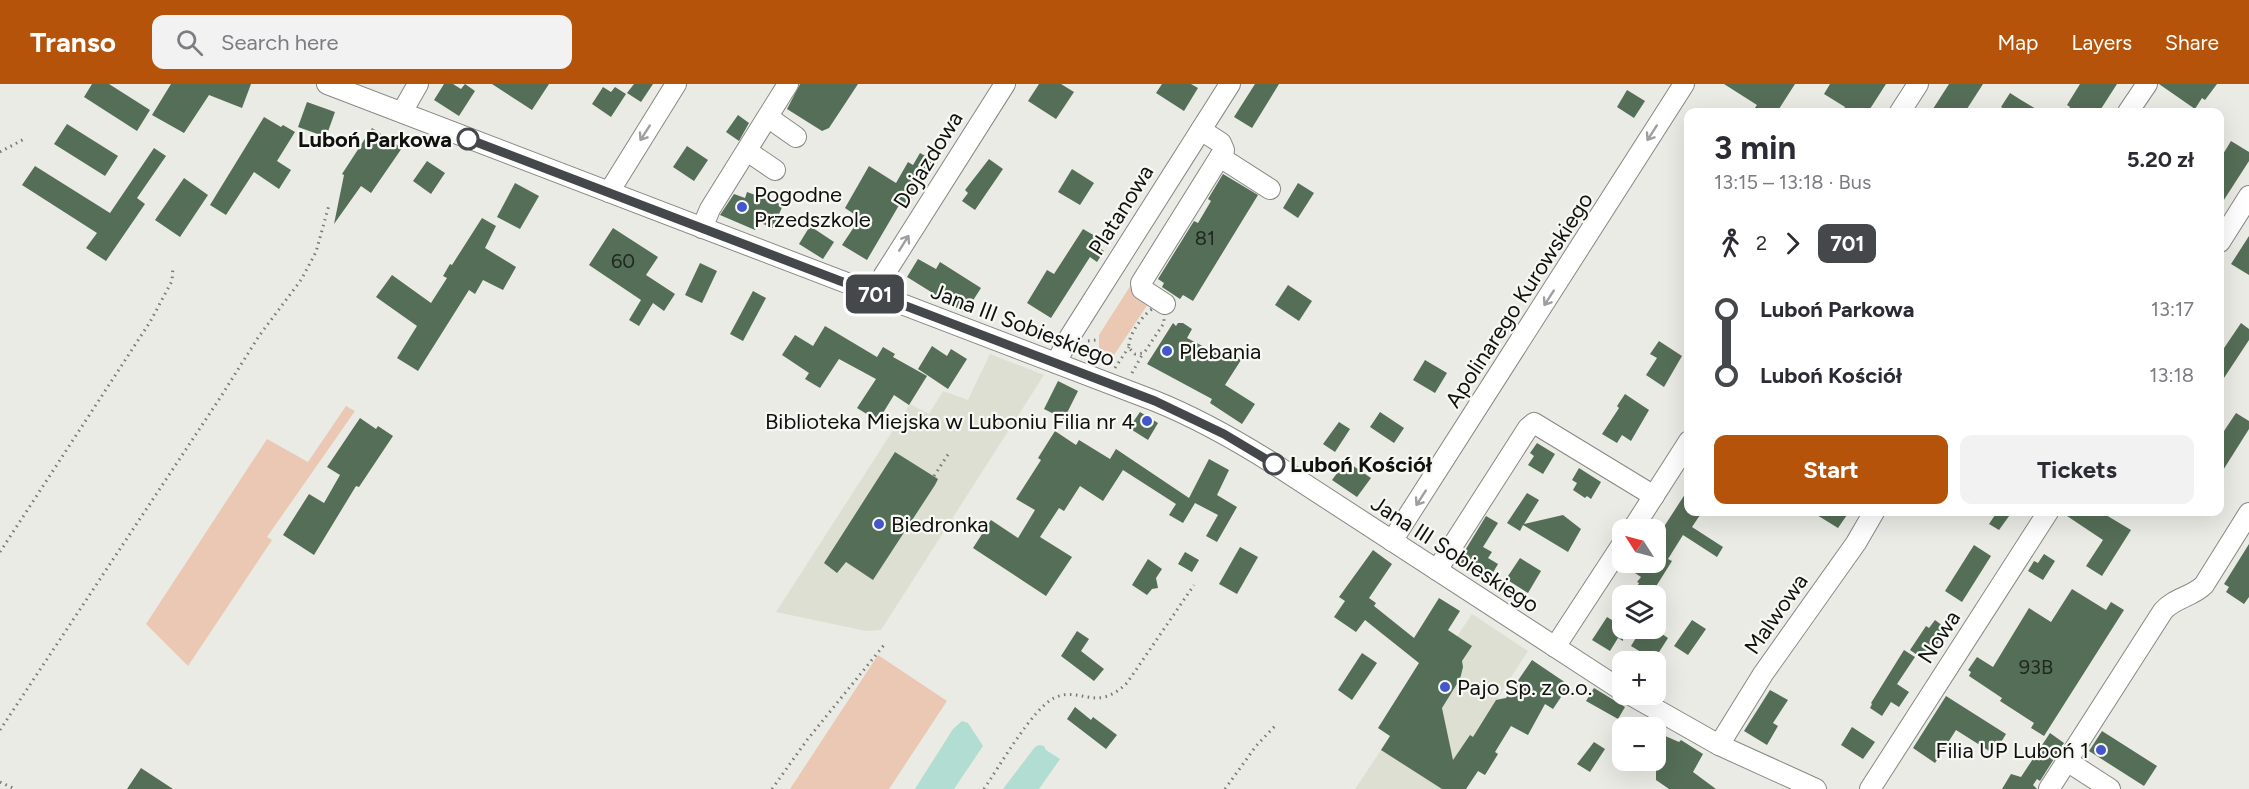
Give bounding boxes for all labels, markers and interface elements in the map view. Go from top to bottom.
search box [152,15,572,69]
text: Transo [30,25,116,59]
icon: search [173,26,206,59]
text: Search here [221,29,339,56]
text: Map [1998,30,2038,55]
text: Layers [2071,30,2132,55]
text: Share [2165,30,2219,55]
street label: Dojazdowa [888,106,968,214]
one-way arrow [638,124,650,141]
one-way arrow [1646,124,1658,141]
place label: Luboń Parkowa [298,126,452,153]
marker: Luboń Parkowa [457,128,479,150]
text: 3 min [1714,128,1796,167]
text: 5.20 zł [2127,146,2194,173]
street label: Platanowa [1083,160,1159,260]
text: 13:15 – 13:18 · Bus [1714,170,1871,194]
place label: Pogodne Przedszkole [754,181,871,233]
street label: Apolinarego Kurowskiego [1439,187,1599,413]
marker: Pogodne Przedszkole [735,200,749,214]
house number: 81 [1195,226,1215,250]
icon: walk [1714,227,1747,260]
icon: forward [1776,227,1809,260]
text: 2 [1756,231,1767,255]
text: 701 [1830,231,1864,256]
one-way arrow [898,235,910,252]
house number: 60 [611,249,635,273]
line badge: 701 [840,274,910,314]
street label: Jana III Sobieskiego [927,277,1119,373]
text: 701 [858,282,892,307]
one-way arrow [1542,290,1555,307]
text: Luboń Parkowa [1760,296,1914,323]
text: 13:17 [2151,297,2194,321]
place label: Plebania [1179,338,1261,365]
marker: Plebania [1160,344,1174,358]
text: Luboń Kościół [1760,362,1902,389]
text: 13:18 [2149,363,2194,387]
place label: Biblioteka Miejska w Luboniu Filia nr 4 [765,408,1135,435]
marker: Biblioteka Miejska w Luboniu Filia nr 4 [1140,414,1154,428]
button: Start [1714,435,1948,504]
button: Tickets [1960,435,2194,504]
place label: Luboń Kościół [1290,451,1433,478]
marker: Luboń Kościół [1263,453,1285,475]
one-way arrow [1414,489,1426,506]
street label: Jana III Sobieskiego [1366,490,1544,618]
place label: Biedronka [891,511,989,538]
marker: Biedronka [872,517,886,531]
north arrow [1612,519,1666,573]
map controls [1612,519,1666,771]
street label: Malwowa [1738,568,1814,660]
button: layers [1612,585,1666,639]
street label: Nowa [1912,605,1966,669]
button: + [1612,651,1666,705]
house number: 93B [2019,655,2053,679]
place label: Pajo Sp. z o.o. [1457,674,1592,701]
marker: Pajo Sp. z o.o. [1438,680,1452,694]
button: − [1612,717,1666,771]
place label: Filia UP Luboń 1 [1935,737,2089,764]
marker: Filia UP Luboń 1 [2094,743,2108,757]

